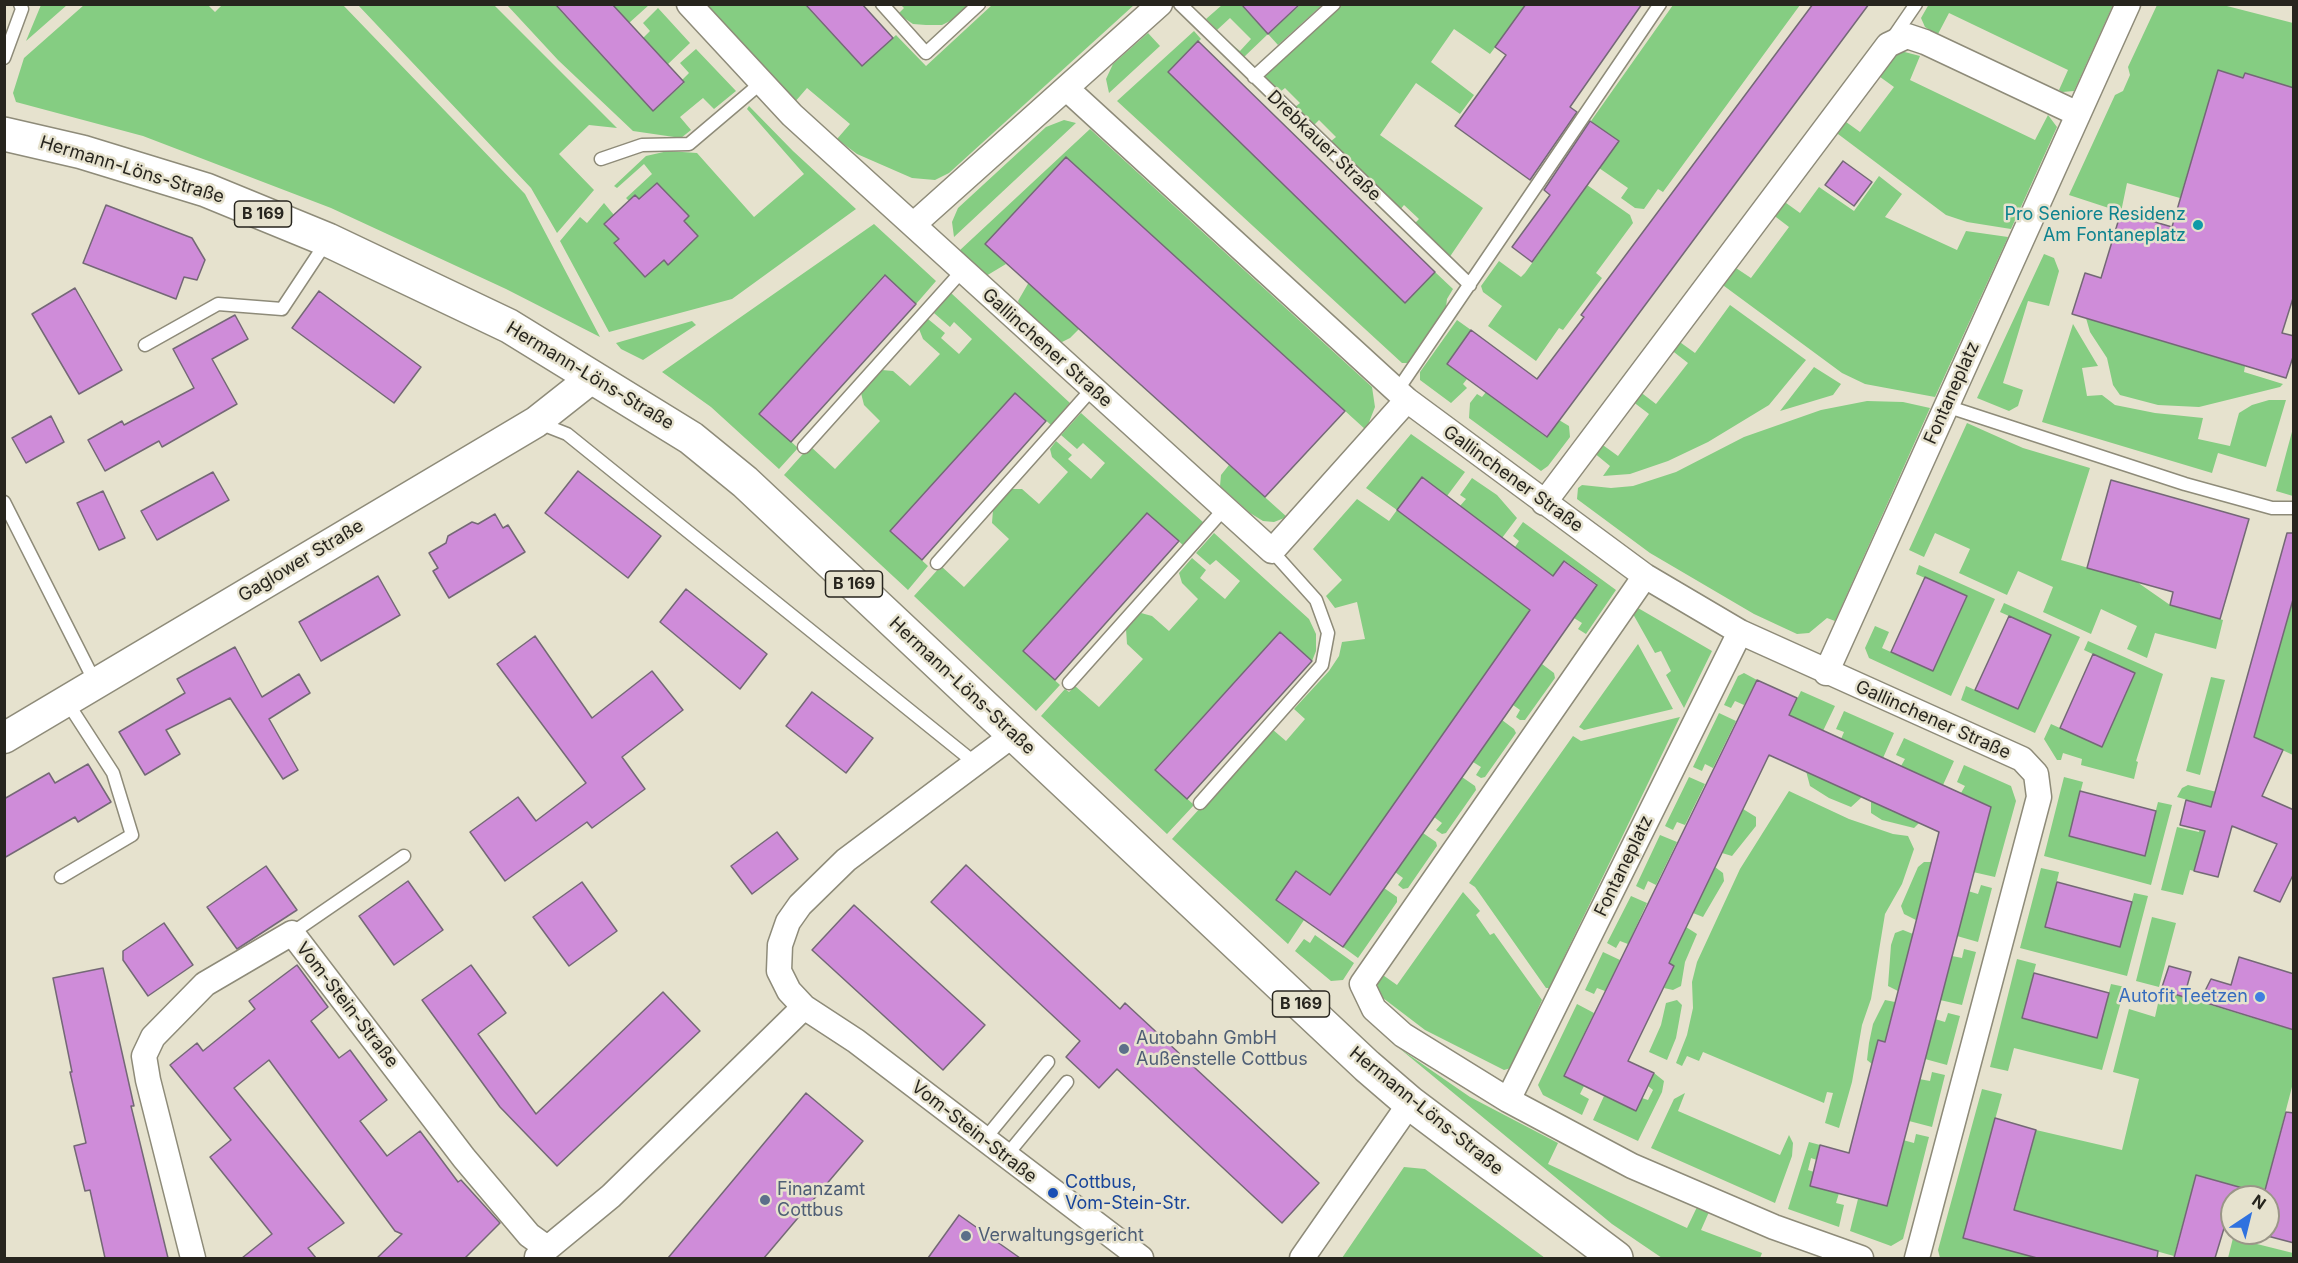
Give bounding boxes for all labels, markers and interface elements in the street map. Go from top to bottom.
street label: Drebkauer Straße [1263,86,1385,206]
street label: Hermann-Löns-Straße [37,132,227,208]
road number: B 169 [234,201,292,227]
place label: Pro Seniore Residenz Am Fontaneplatz [2005,204,2186,246]
marker: Pro Seniore Residenz Am Fontaneplatz [2191,218,2205,232]
street label: Gallinchener Straße [978,284,1116,412]
street label: Hermann-Löns-Straße [502,317,678,435]
street label: Fontaneplatz [1920,338,1984,448]
street label: Gallinchener Straße [1439,421,1587,537]
street label: Gaglower Straße [235,515,367,607]
road number: B 169 [826,571,882,597]
street label: Hermann-Löns-Straße [885,613,1039,759]
street label: Gallinchener Straße [1852,676,2014,764]
street label: Fontaneplatz [1590,812,1658,920]
street label: Vom-Stein-Straße [291,938,403,1072]
place label: Autofit Teetzen [2119,986,2248,1008]
marker: Autofit Teetzen [2253,990,2267,1004]
road number: B 169 [1272,991,1330,1017]
place label: Autobahn GmbH Außenstelle Cottbus [1136,1028,1308,1070]
marker: Autobahn GmbH Außenstelle Cottbus [1117,1042,1131,1056]
street label: Hermann-Löns-Straße [1345,1042,1507,1180]
street label: Vom-Stein-Straße [907,1076,1041,1188]
place label: Cottbus, Vom-Stein-Str. [1065,1172,1191,1214]
place label: Finanzamt Cottbus [777,1179,865,1222]
north arrow [2220,1185,2280,1245]
marker: Cottbus, Vom-Stein-Str. [1046,1186,1060,1200]
text: N [2248,1190,2270,1214]
marker: Finanzamt Cottbus [758,1193,772,1207]
place label: Verwaltungsgericht [978,1225,1144,1247]
marker: Verwaltungsgericht [959,1229,973,1243]

